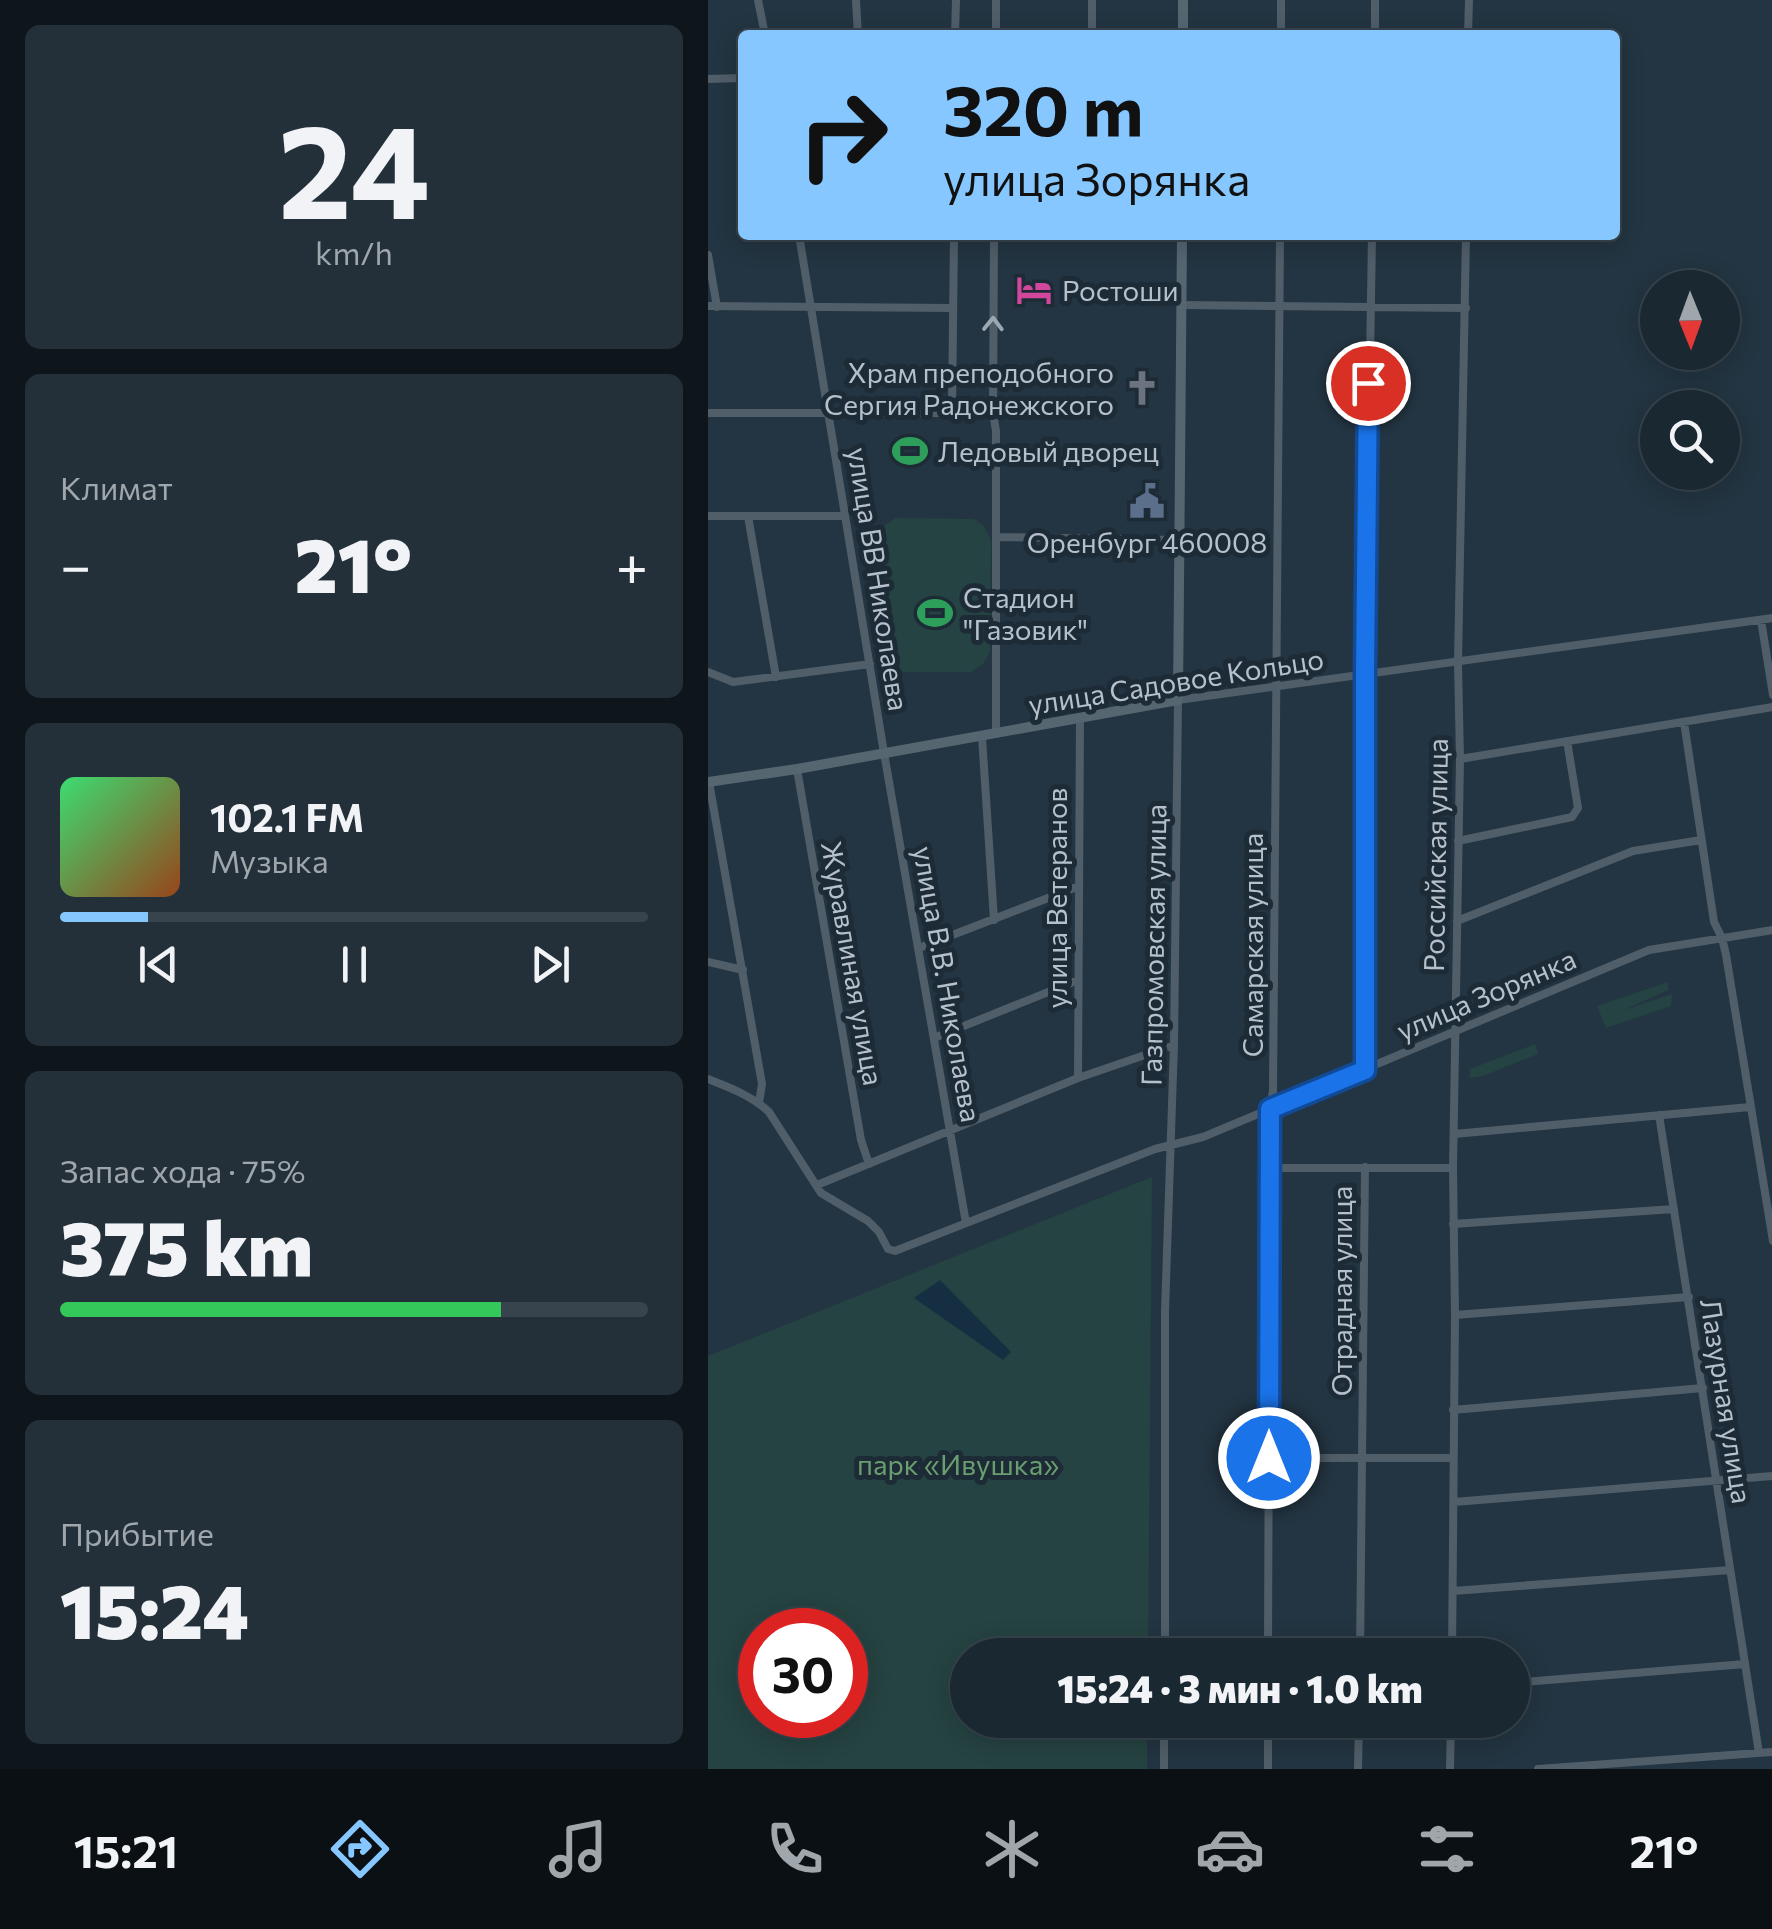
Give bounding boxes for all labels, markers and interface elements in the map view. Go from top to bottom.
text: 320 m [943,65,1144,150]
icon: right [778,70,908,200]
text: 24 [278,87,430,246]
text: улица Зорянка [943,150,1250,205]
text: km/h [315,232,393,272]
north arrow [1640,270,1740,370]
map controls [1640,270,1740,490]
hotel icon: Ростоши [1015,271,1053,309]
place label: Ростоши [1062,273,1179,307]
one-way arrow [982,316,1003,332]
pin [1326,341,1411,426]
place label: Храм преподобного Сергия Радонежского [824,355,1114,421]
icon: arrive [1341,356,1396,411]
church icon: Храм преподобного Сергия Радонежского [1123,369,1161,407]
button: search [1640,390,1740,490]
sports icon: Ледовый дворец [891,432,929,470]
place label: Ледовый дворец [938,434,1159,468]
street label: улица ВВ Николаева [841,445,917,713]
text: Климат [60,467,173,507]
public building icon: Оренбург 460008 [1128,482,1166,520]
text: 21° [295,517,412,608]
place label: Оренбург 460008 [1027,525,1267,559]
text: − [60,530,91,597]
text: + [616,530,648,597]
place label: Стадион "Газовик" [963,580,1088,646]
sports icon: Стадион "Газовик" [916,594,954,632]
street label: улица Садовое Кольцо [1026,641,1326,721]
street label: Российская улица [1416,738,1454,972]
street label: улица Ветеранов [1039,788,1073,1008]
text: 102.1 FM [210,793,364,840]
street label: Газпромовская улица [1134,804,1172,1086]
street label: Самарская улица [1235,833,1269,1057]
street label: Журавлиная улица [815,838,891,1088]
text: Музыка [210,840,329,880]
street label: улица В.В. Николаева [907,843,989,1125]
icon: previous [131,937,186,992]
icon: pause [327,937,382,992]
icon: next [523,937,578,992]
street label: улица Зорянка [1391,941,1581,1047]
text: Запас хода · 75% [60,1150,305,1190]
street label: Отрадная улица [1324,1186,1358,1396]
text: 375 km [60,1200,313,1291]
street label: Лазурная улица [1694,1296,1760,1506]
position arrow [1217,1406,1321,1510]
park label: парк «Ивушка» [857,1447,1059,1481]
text: Прибытие [60,1513,214,1553]
text: 15:24 [60,1563,249,1654]
speed limit sign: 30 [738,1608,868,1738]
text: 15:24 · 3 мин · 1.0 km [1057,1664,1423,1711]
icon: directions [325,1814,395,1884]
icon: music [543,1814,613,1884]
icon: phone [760,1814,830,1884]
icon: climate [977,1814,1047,1884]
icon: car [1195,1814,1265,1884]
icon: filters [1412,1814,1482,1884]
text: 15:21 [74,1822,178,1877]
text: 21° [1629,1822,1698,1877]

